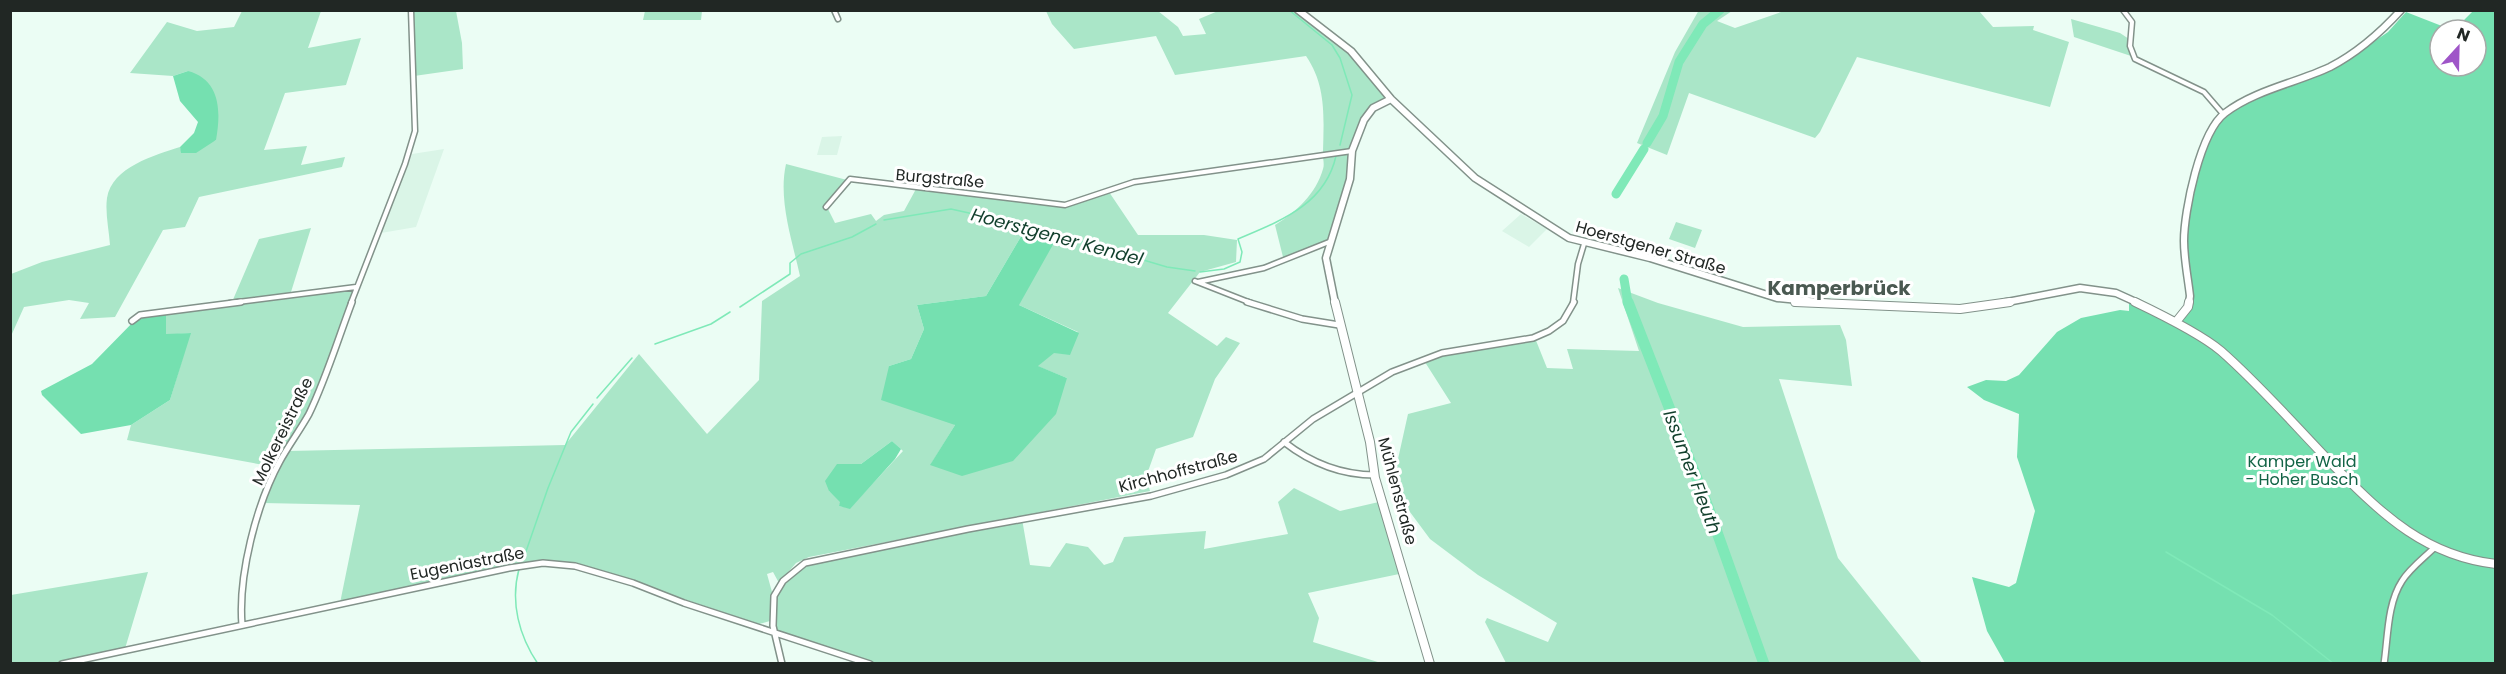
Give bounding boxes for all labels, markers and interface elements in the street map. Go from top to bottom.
north arrow [2428,18,2488,78]
text: N [2454,22,2473,47]
street label: Burgstraße [895,163,985,194]
water label: Hoerstgener Kendel [968,202,1146,272]
street label: Hoerstgener Straße [1573,215,1729,280]
district label: Kamperbrück [1767,274,1911,302]
street label: Molkereistraße [246,373,319,489]
water label: Issumer Fleuth [1657,406,1728,537]
street label: Mühlenstraße [1372,435,1423,547]
street label: Kirchhoffstraße [1116,445,1240,498]
park label: Kamper Wald - Hoher Busch [2245,450,2359,491]
street label: Eugeniastraße [408,541,526,586]

